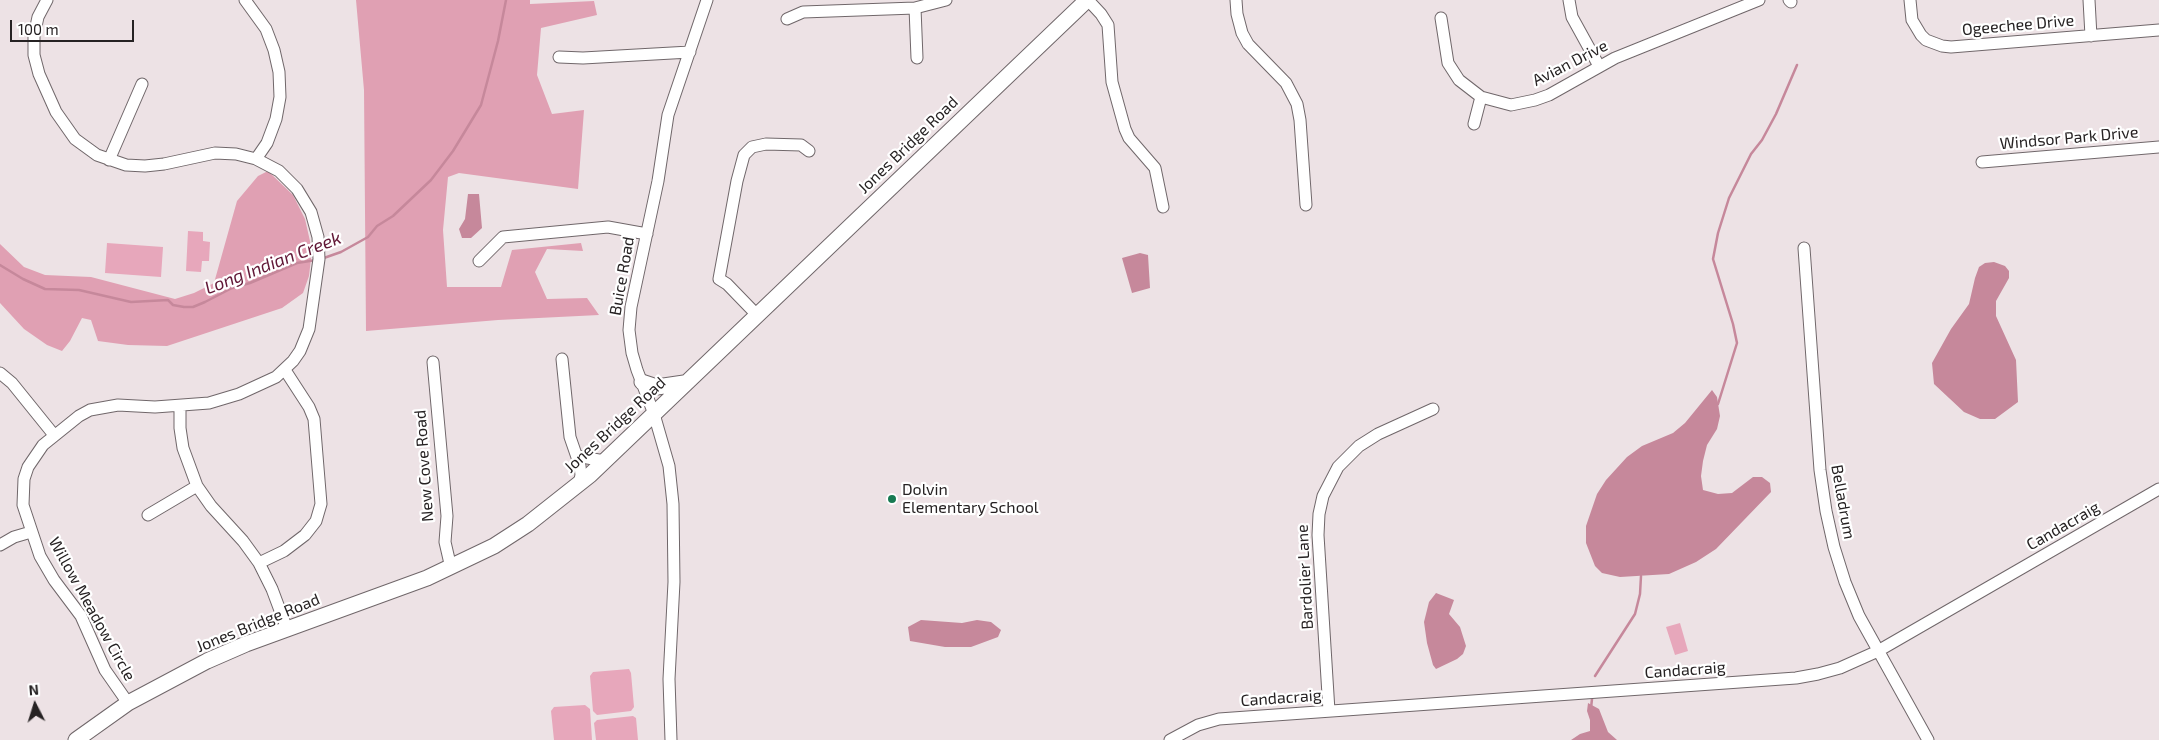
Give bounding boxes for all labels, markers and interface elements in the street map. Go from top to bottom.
scale bar [12,10,136,42]
street label: Ogeechee Drive [1961,11,2075,39]
text: 100 m [18,20,59,38]
street label: Avian Drive [1529,36,1611,90]
street label: Jones Bridge Road [854,92,962,198]
street label: Windsor Park Drive [1999,122,2139,154]
water label: Long Indian Creek [202,227,344,299]
street label: Buice Road [606,235,638,317]
street label: Jones Bridge Road [560,373,670,477]
street label: New Cove Road [411,409,437,523]
street label: Belladrum [1827,463,1859,541]
place label: Dolvin Elementary School [902,480,1039,518]
marker: Dolvin Elementary School [886,493,898,505]
street label: Candacraig [2023,497,2103,555]
street label: Bardolier Lane [1293,524,1317,630]
street label: Willow Meadow Circle [45,534,139,684]
street label: Jones Bridge Road [193,589,323,657]
street label: Candacraig [1644,658,1726,682]
north arrow [10,680,60,730]
text: N [28,681,39,698]
street label: Candacraig [1240,686,1322,710]

